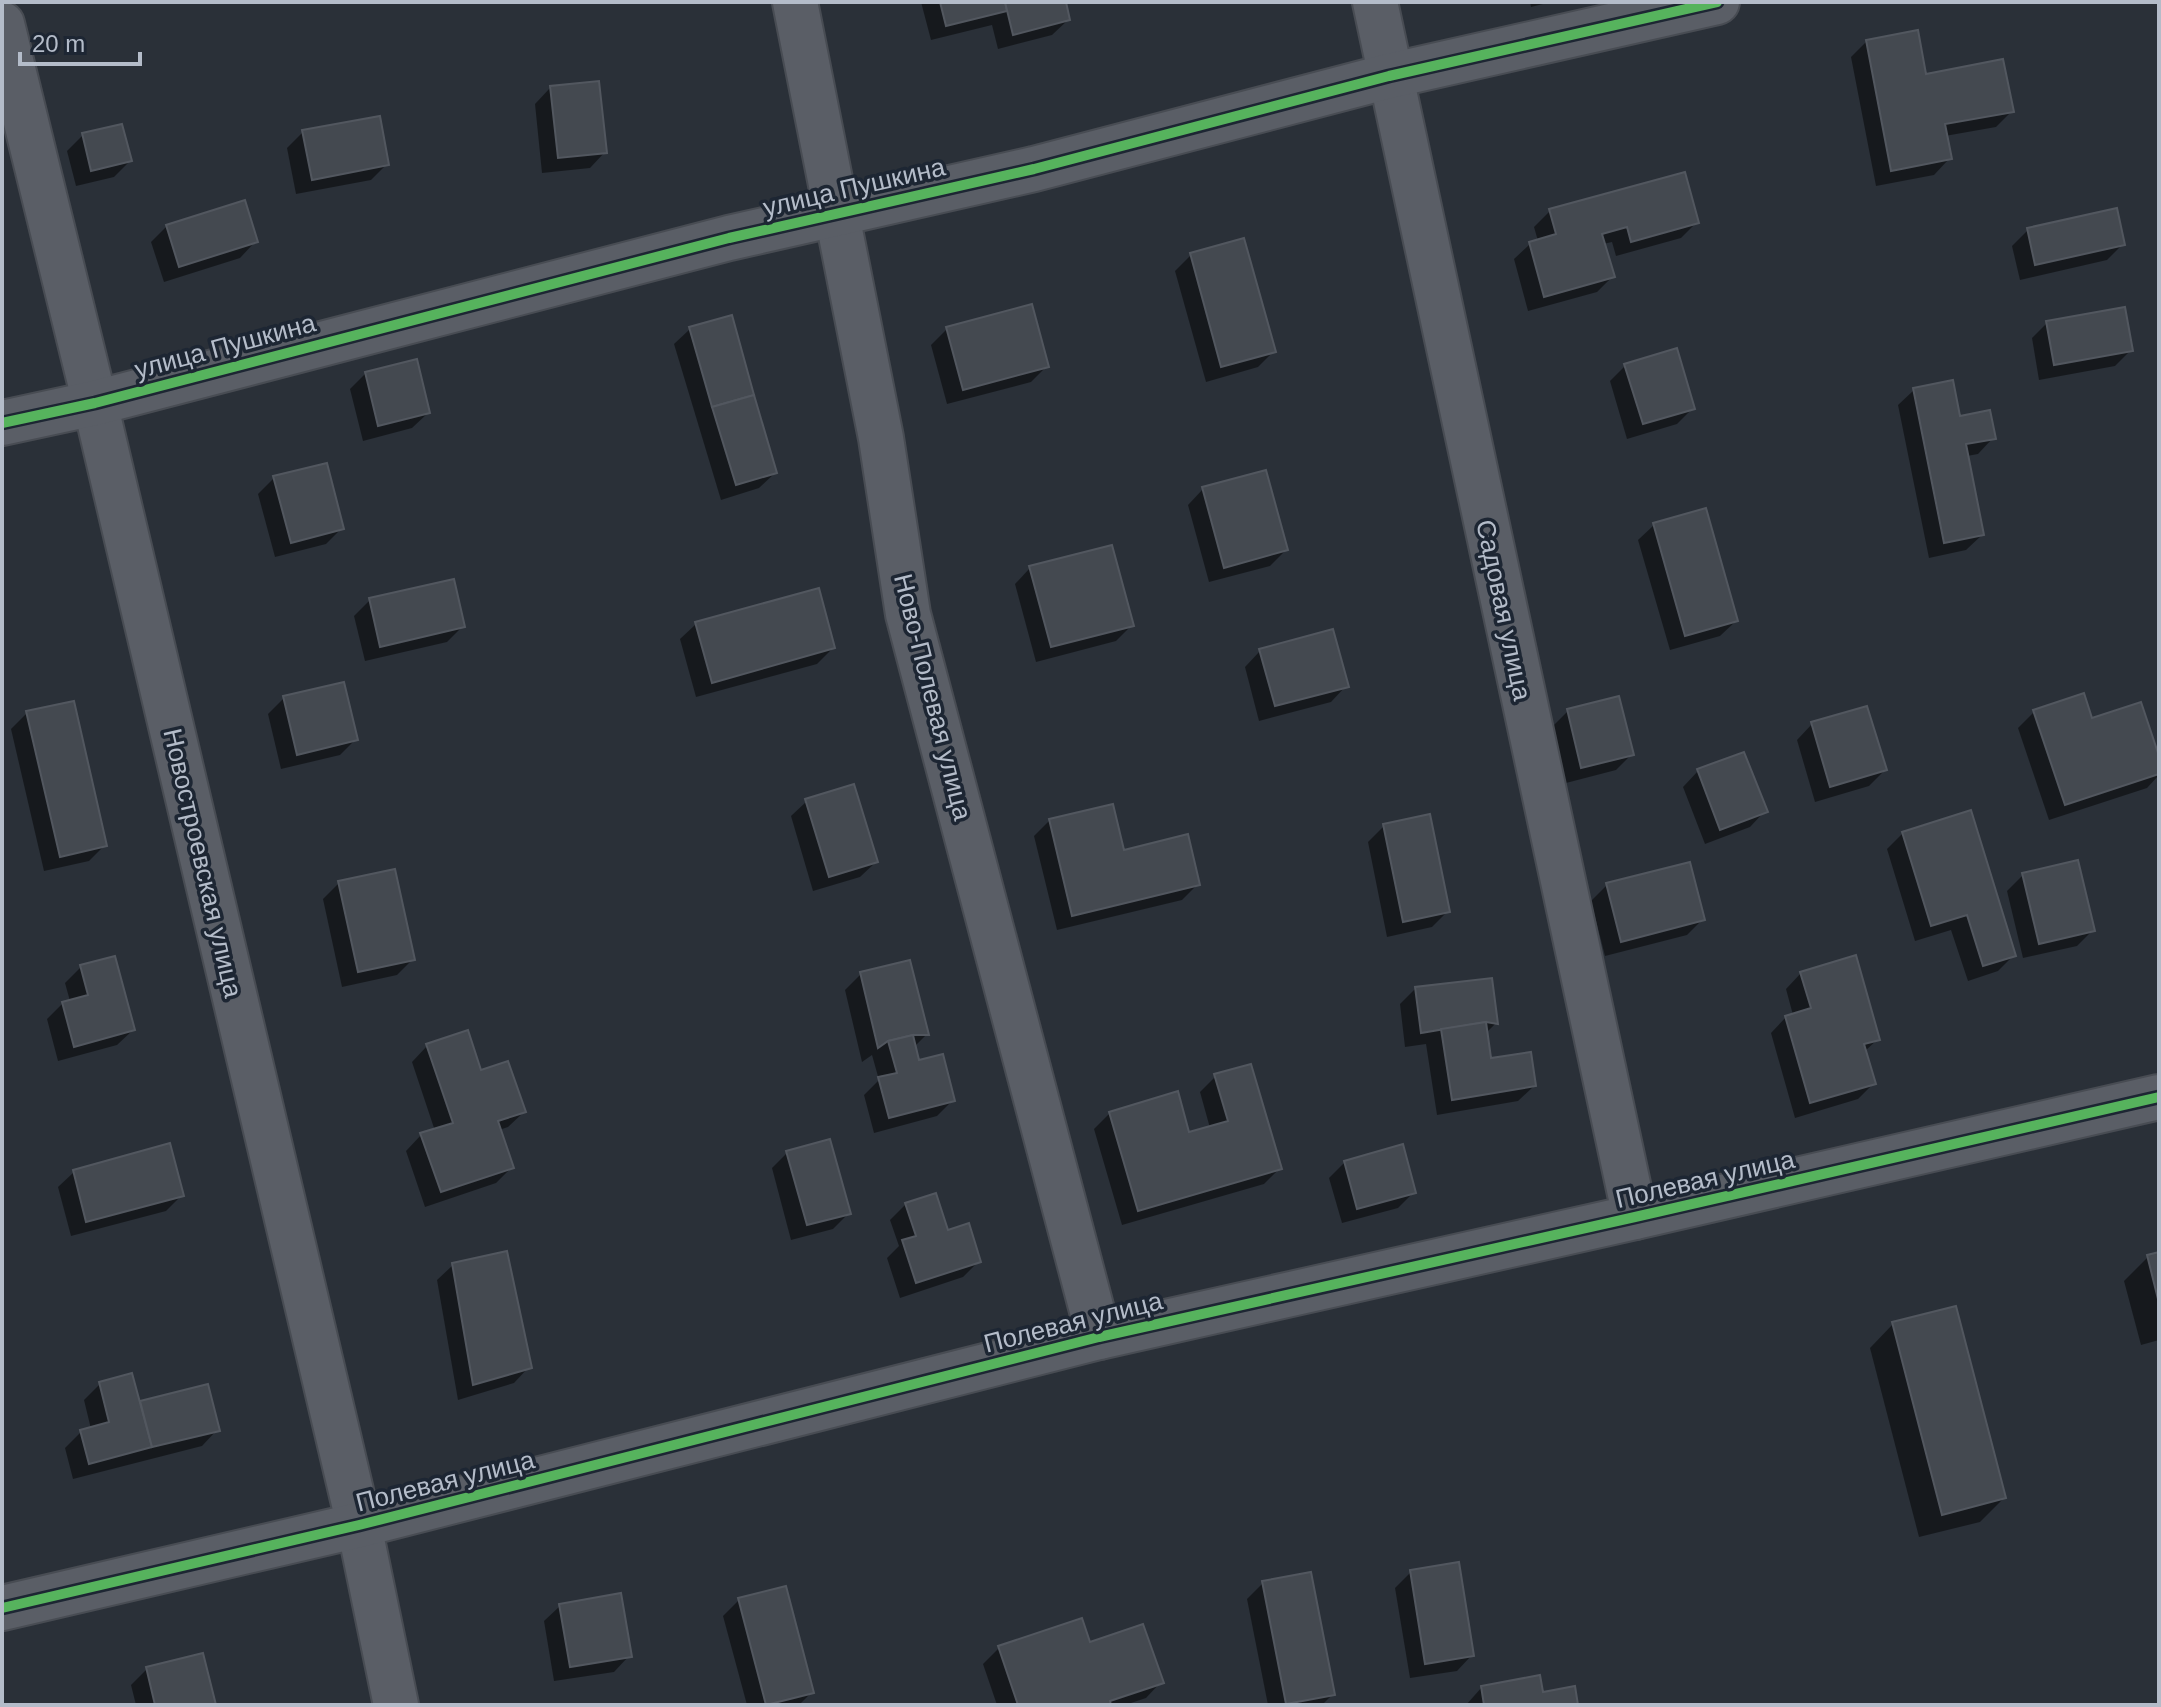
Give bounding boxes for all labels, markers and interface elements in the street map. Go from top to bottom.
scale bar [20,16,140,66]
text: 20 m [32,30,85,57]
street label: улица Пушкина [760,151,948,223]
street label: улица Пушкина [131,307,319,385]
street label: Садовая улица [1470,517,1538,704]
street label: Ново-Полевая улица [888,571,978,824]
street label: Новостроевская улица [157,726,249,1001]
street label: Полевая улица [1612,1144,1798,1214]
street label: Полевая улица [981,1285,1166,1359]
street label: Полевая улица [353,1444,538,1518]

